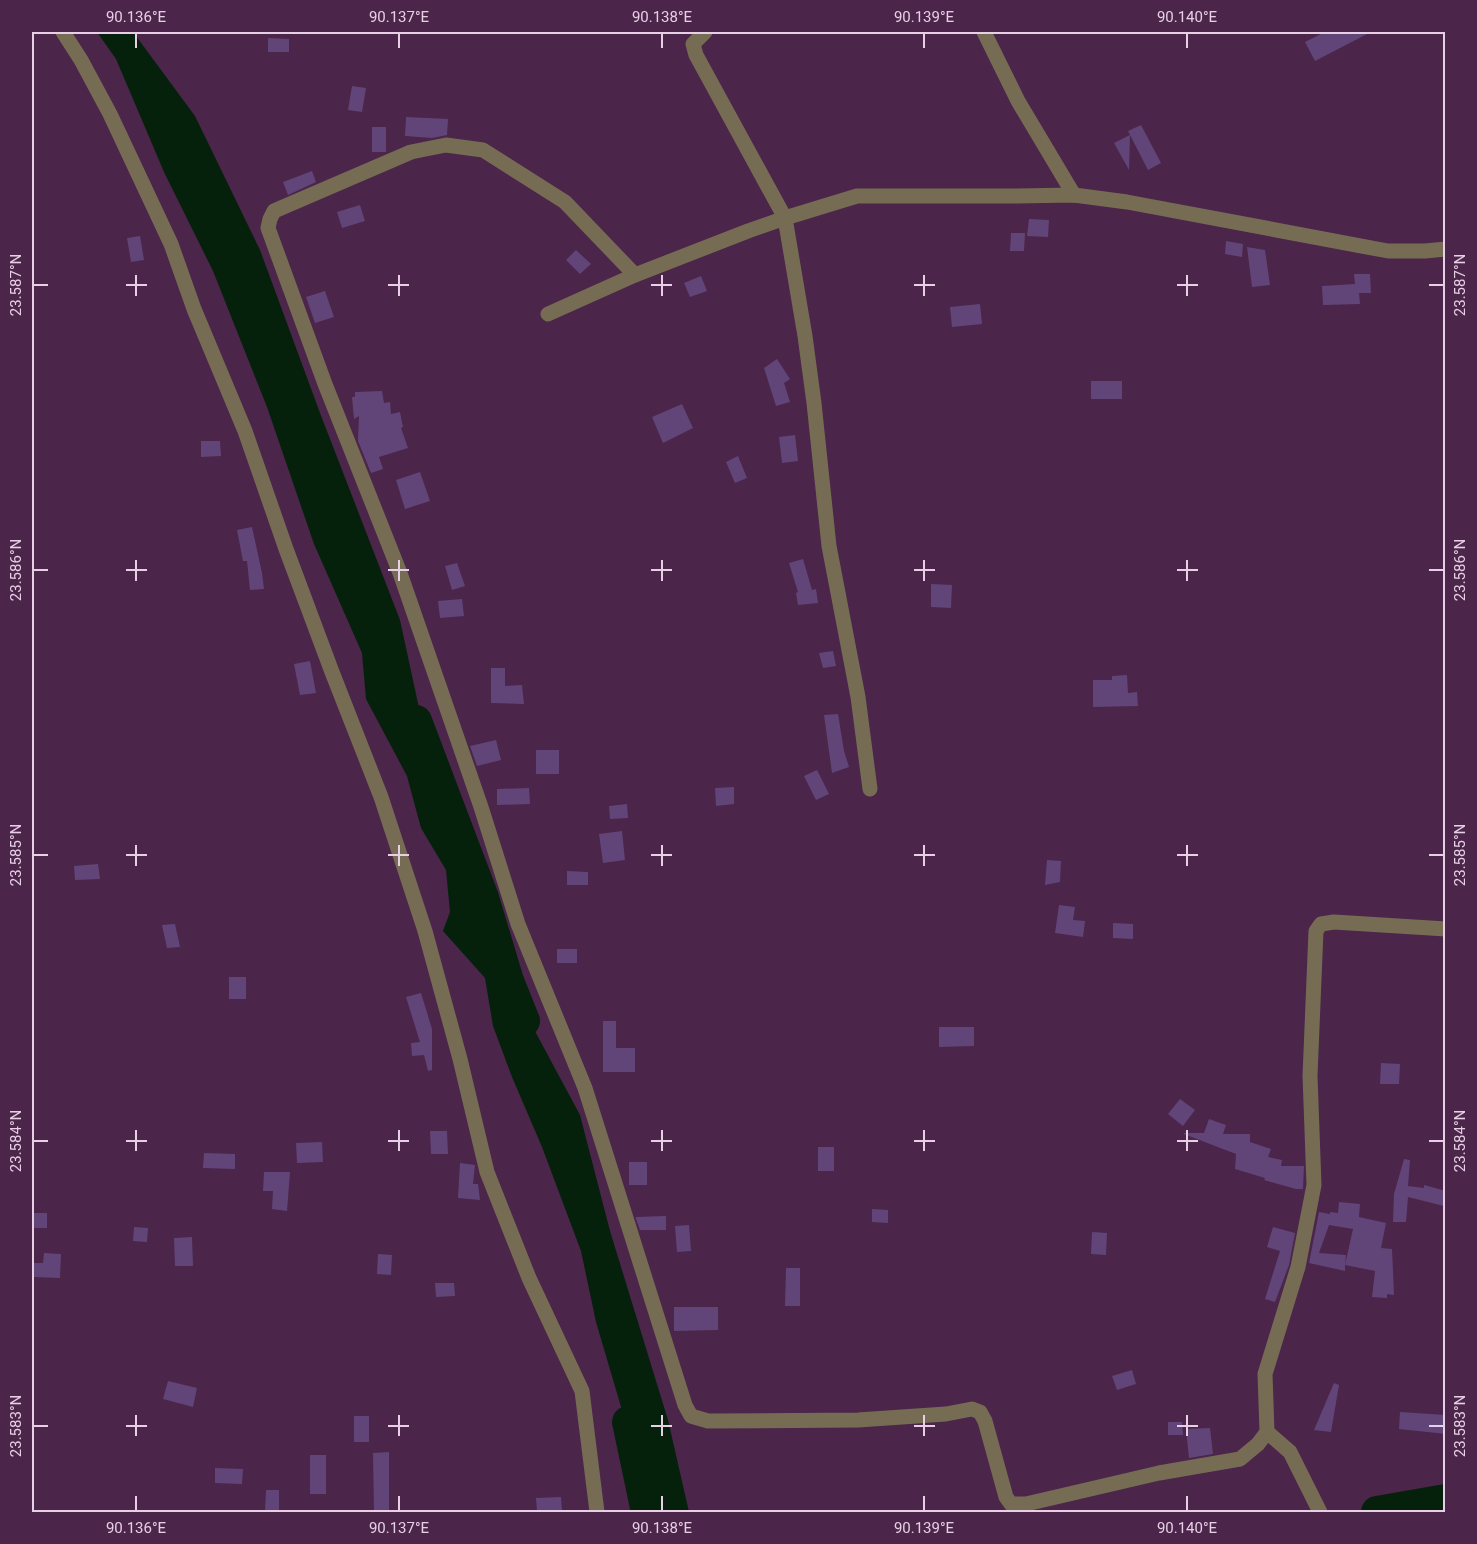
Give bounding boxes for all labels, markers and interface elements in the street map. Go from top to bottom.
text: 90.136°E [106,8,167,26]
text: 90.137°E [369,8,430,26]
text: 90.138°E [632,8,693,26]
text: 90.139°E [894,8,955,26]
text: 90.140°E [1157,8,1218,26]
text: 23.587°N [7,254,25,316]
text: 23.587°N [1451,254,1469,316]
text: 23.586°N [7,539,25,601]
text: 23.586°N [1451,539,1469,601]
text: 23.585°N [7,824,25,886]
text: 23.585°N [1451,824,1469,886]
text: 23.584°N [7,1110,25,1172]
text: 23.584°N [1451,1110,1469,1172]
text: 23.583°N [7,1395,25,1457]
text: 23.583°N [1451,1395,1469,1457]
text: 90.136°E [106,1519,167,1537]
text: 90.137°E [369,1519,430,1537]
text: 90.138°E [632,1519,693,1537]
text: 90.139°E [894,1519,955,1537]
text: 90.140°E [1157,1519,1218,1537]

